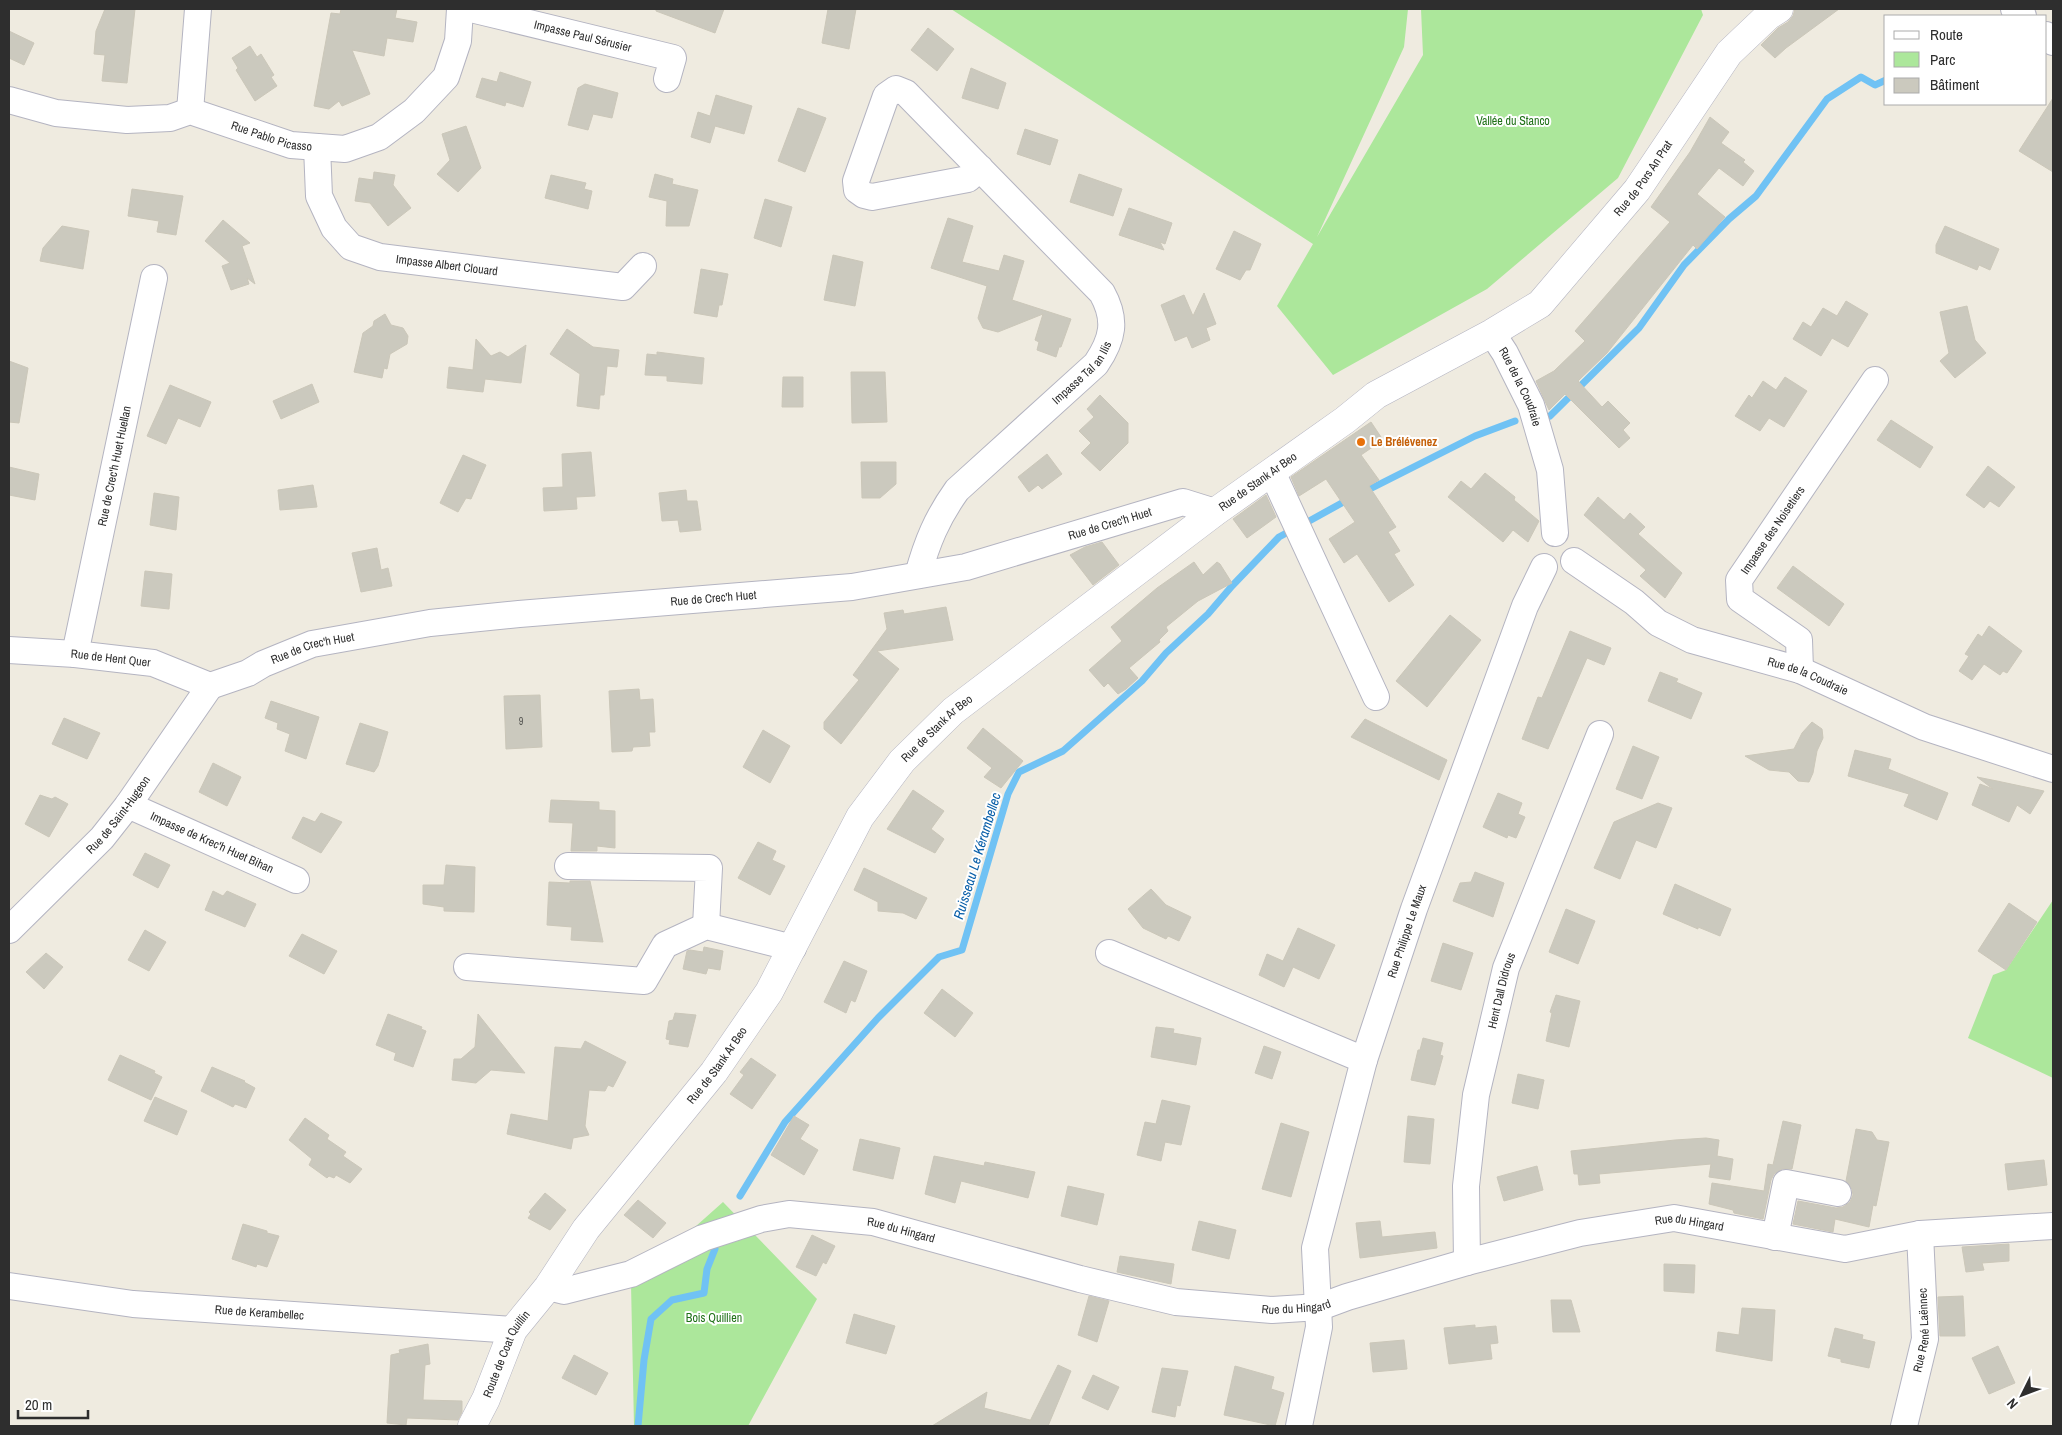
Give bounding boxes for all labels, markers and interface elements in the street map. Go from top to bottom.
legend [1884,15,2047,105]
street label: Impasse Paul Sérusier [532,17,634,56]
text: Route [1930,24,1963,45]
text: Parc [1930,49,1955,70]
text: Bâtiment [1930,74,1980,95]
park label: Vallée du Stanco [1476,113,1550,129]
street label: Rue Pablo Picasso [229,117,313,155]
street label: Rue de Pors An Prat [1610,137,1676,220]
street label: Impasse Albert Clouard [395,251,499,279]
street label: Impasse Tal an Ilis [1049,339,1115,408]
street label: Rue de la Coudraie [1495,344,1545,428]
street label: Rue de Crec'h Huet Huellan [94,405,135,528]
place label: Le Brélévenez [1371,434,1437,450]
marker: Le Brélévenez [1355,436,1367,448]
street label: Rue de Stank Ar Beo [1216,449,1300,515]
street label: Impasse des Noisetiers [1737,483,1809,578]
street label: Rue de Crec'h Huet [1066,504,1154,544]
street label: Rue de Crec'h Huet [670,587,757,610]
street label: Rue de Crec'h Huet [268,629,356,668]
street label: Rue de Hent Quer [70,646,152,671]
street label: Rue de la Coudraie [1766,653,1851,699]
street label: Rue de Stank Ar Beo [898,691,976,765]
house number: 9 [519,715,524,728]
street label: Rue de Saint-Hugeon [82,773,154,857]
water label: Ruisseau Le Kérambellec [949,790,1005,921]
street label: Impasse de Krec'h Huet Bihan [148,808,276,877]
street label: Rue Philippe Le Maux [1384,882,1430,980]
street label: Hent Dall Didrous [1484,950,1519,1030]
street label: Rue de Stank Ar Beo [683,1024,751,1107]
street label: Rue du Hingard [1654,1210,1725,1235]
street label: Rue du Hingard [866,1213,937,1247]
street label: Rue René Laënnec [1909,1288,1933,1374]
street label: Rue du Hingard [1261,1296,1333,1318]
street label: Rue de Kerambellec [214,1302,305,1324]
street label: Route de Coat Quillin [479,1307,534,1400]
park label: Bois Quillien [686,1310,742,1326]
north arrow [1997,1370,2047,1420]
scale bar [18,1388,88,1420]
text: 20 m [25,1394,52,1415]
text: N [2003,1395,2022,1413]

